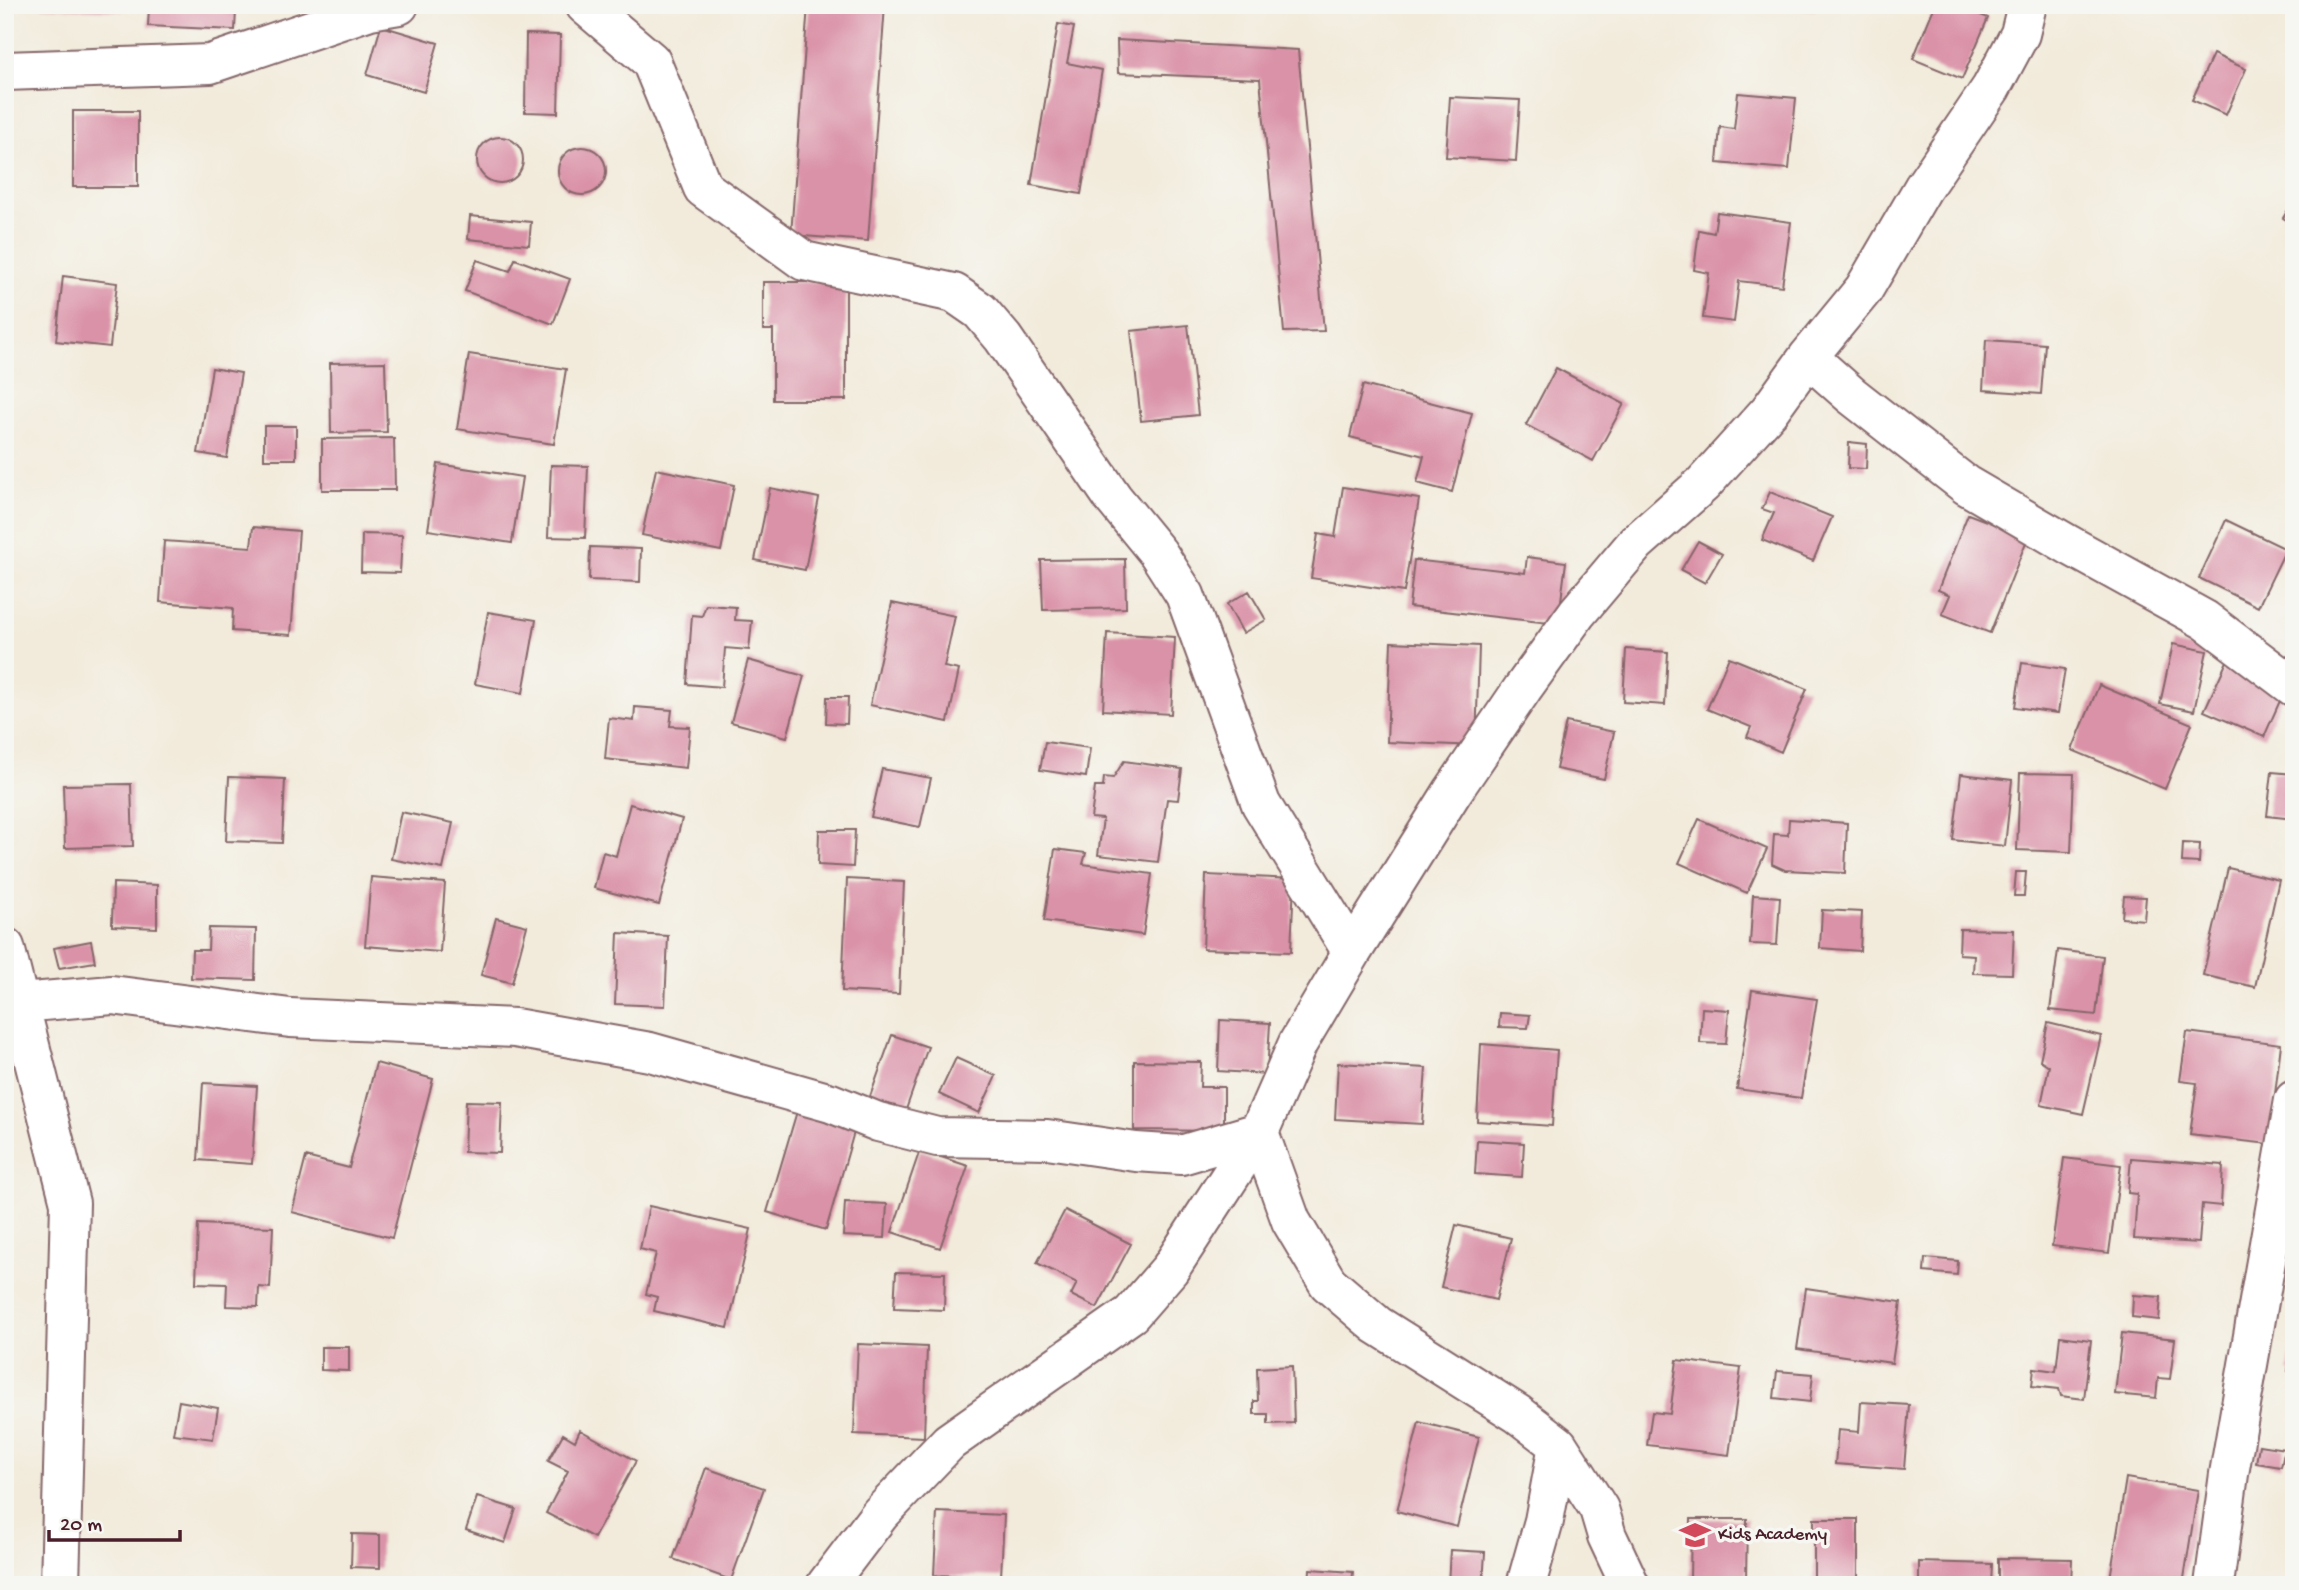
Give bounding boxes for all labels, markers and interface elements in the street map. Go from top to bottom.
scale bar [49,1499,180,1543]
text: 20 m [60,1514,102,1539]
school or university icon: Kids Academy [1678,1518,1712,1552]
place label: Kids Academy [1718,1524,1828,1547]

